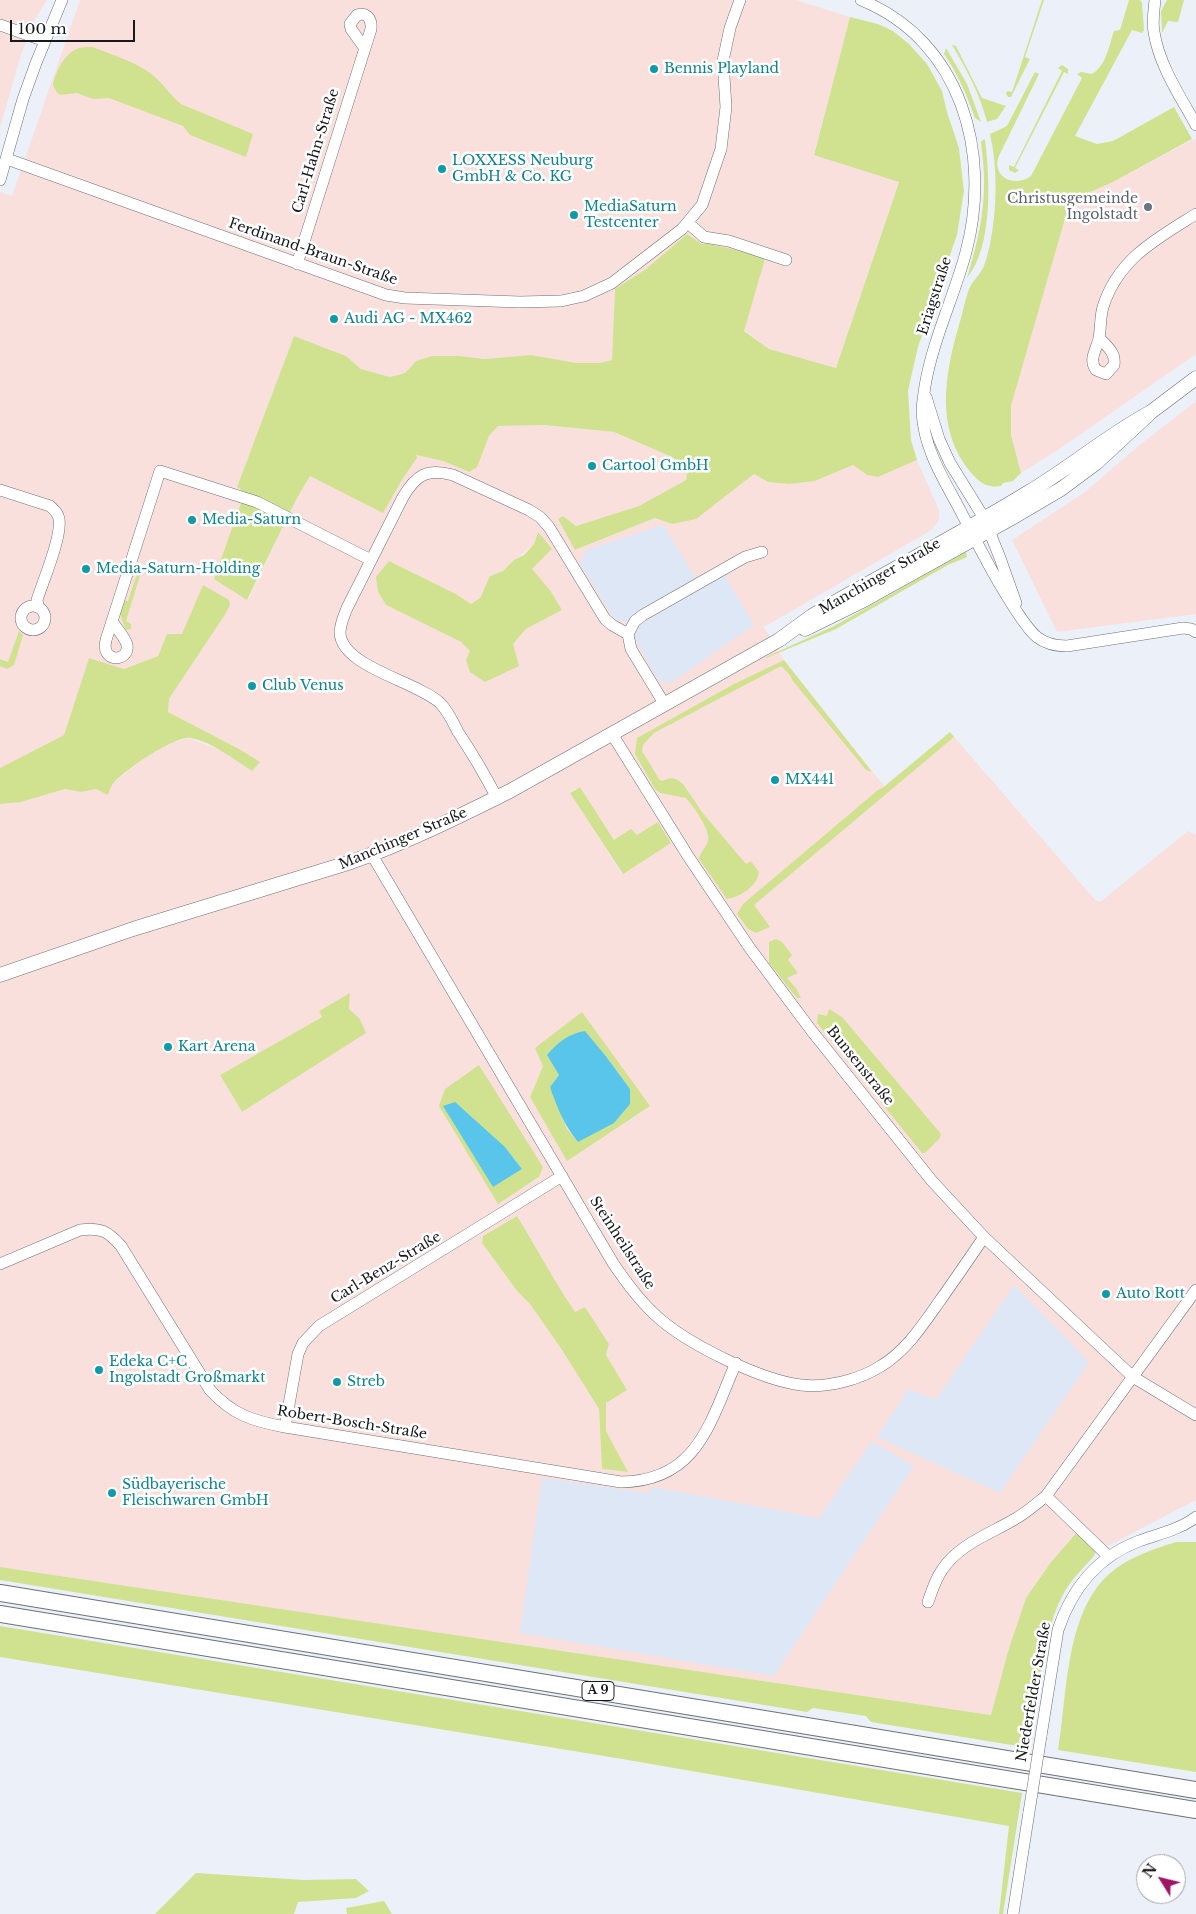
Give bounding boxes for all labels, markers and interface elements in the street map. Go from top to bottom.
scale bar [12,10,138,42]
text: 100 m [18,19,67,38]
place label: Bennis Playland [664,61,779,77]
marker: Bennis Playland [648,63,660,75]
street label: Carl-Hahn-Straße [289,87,343,215]
place label: LOXXESS Neuburg GmbH & Co. KG [452,153,593,186]
marker: LOXXESS Neuburg GmbH & Co. KG [436,163,448,175]
place label: Christusgemeinde Ingolstadt [1007,191,1138,223]
place label: MediaSaturn Testcenter [584,199,677,232]
marker: Christusgemeinde Ingolstadt [1142,201,1154,213]
marker: MediaSaturn Testcenter [568,209,580,221]
street label: Ferdinand-Braun-Straße [226,215,400,289]
street label: Eriagstraße [914,255,956,337]
place label: Audi AG - MX462 [344,311,472,327]
marker: Audi AG - MX462 [328,313,340,325]
place label: Cartool GmbH [602,458,709,474]
marker: Cartool GmbH [586,460,598,472]
place label: Media-Saturn [202,512,301,528]
marker: Media-Saturn [186,514,198,526]
street label: Manchinger Straße [816,535,944,619]
place label: Media-Saturn-Holding [96,561,260,577]
marker: Media-Saturn-Holding [80,563,92,575]
place label: Club Venus [262,678,344,694]
marker: Club Venus [246,680,258,692]
place label: MX441 [785,772,834,788]
marker: MX441 [769,774,781,786]
street label: Manchinger Straße [336,804,470,874]
street label: Bunsenstraße [823,1023,897,1109]
place label: Kart Arena [178,1039,255,1055]
marker: Kart Arena [162,1041,174,1053]
street label: Steinheilstraße [586,1193,658,1293]
street label: Carl-Benz-Straße [328,1228,444,1308]
place label: Auto Rott [1116,1286,1185,1302]
marker: Auto Rott [1100,1288,1112,1300]
place label: Edeka C+C Ingolstadt Großmarkt [109,1354,265,1386]
marker: Edeka C+C Ingolstadt Großmarkt [93,1364,105,1376]
place label: Streb [347,1374,385,1390]
marker: Streb [331,1376,343,1388]
street label: Robert-Bosch-Straße [276,1403,428,1443]
place label: Südbayerische Fleischwaren GmbH [122,1477,269,1510]
marker: Südbayerische Fleischwaren GmbH [106,1487,118,1499]
street label: Niederfelder Straße [1013,1621,1055,1763]
road number: A 9 [582,1682,614,1700]
north arrow [1136,1854,1186,1904]
text: N [1139,1860,1161,1881]

